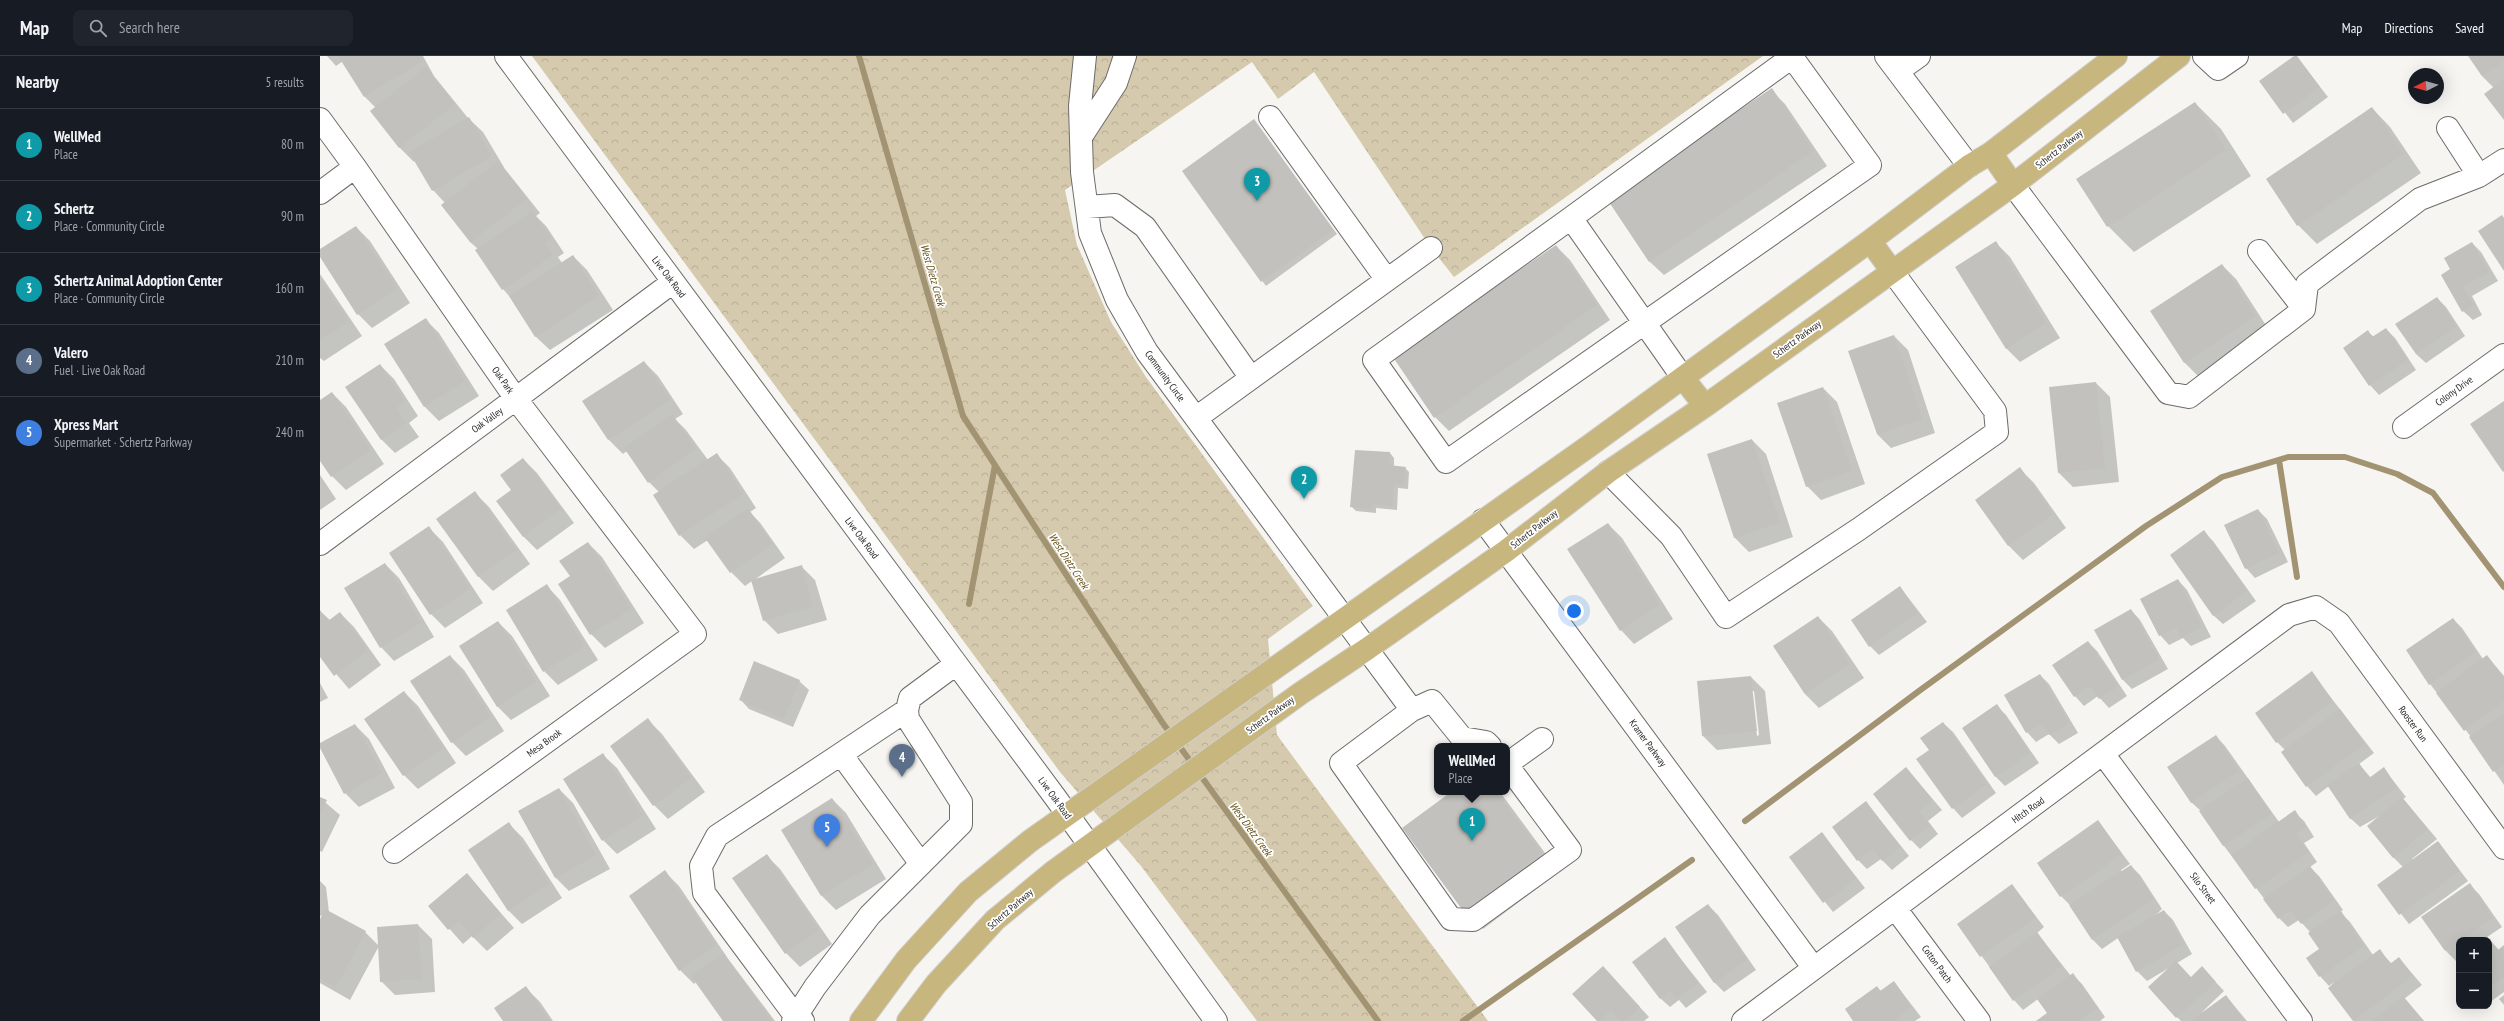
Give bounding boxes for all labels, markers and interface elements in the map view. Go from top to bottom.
search box [73,10,353,46]
text: Map [20,16,49,40]
icon: search [87,17,109,39]
text: Search here [119,18,180,37]
text: Map [2342,19,2362,37]
text: Directions [2384,19,2433,37]
text: Saved [2455,19,2484,37]
north arrow [2408,68,2444,104]
text: Nearby [16,71,59,93]
text: 5 results [265,74,304,91]
street label: Schertz Parkway [2033,126,2085,171]
text: WellMed [54,127,101,146]
text: 1 [26,136,32,153]
text: 80 m [281,136,304,153]
text: Place [54,146,78,163]
pin: 3 [1244,168,1270,201]
text: Schertz [54,199,94,218]
text: 2 [26,208,32,225]
text: 90 m [281,208,304,225]
text: Place · Community Circle [54,218,165,235]
water label: West Dietz Creek [918,243,949,309]
street label: Live Oak Road [649,254,689,300]
text: Schertz Animal Adoption Center [54,271,222,290]
text: 3 [26,280,32,297]
text: 160 m [275,280,304,297]
text: Place · Community Circle [54,290,165,307]
street label: Schertz Parkway [1770,317,1824,361]
text: Valero [54,343,88,362]
street label: Community Circle [1142,348,1188,404]
text: 4 [26,352,32,369]
text: 210 m [275,352,304,369]
text: Fuel · Live Oak Road [54,362,145,379]
street label: Oak Park [489,364,517,396]
street label: Colony Drive [2433,373,2475,409]
street label: Oak Valley [469,404,505,436]
text: Xpress Mart [54,415,118,434]
text: 5 [26,424,32,441]
text: 240 m [275,424,304,441]
text: Supermarket · Schertz Parkway [54,434,192,451]
pin: 2 [1291,466,1317,499]
street label: Schertz Parkway [1508,506,1560,551]
street label: Live Oak Road [842,515,882,561]
water label: West Dietz Creek [1046,531,1093,593]
your location [1564,601,1584,621]
street label: Schertz Parkway [1243,693,1297,737]
street label: Rooster Run [2396,703,2430,745]
street label: Kramer Parkway [1626,717,1670,769]
street label: Mesa Brook [524,726,564,760]
popup [1434,743,1510,795]
pin: 4 [889,744,915,777]
text: WellMed [1449,751,1495,770]
text: Place [1449,770,1472,787]
street label: Live Oak Road [1035,774,1075,822]
street label: Hitch Road [2009,794,2047,826]
water label: West Dietz Creek [1227,799,1276,860]
pin: 1 [1459,808,1485,841]
pin: 5 [814,814,840,847]
street label: Silo Street [2187,870,2219,906]
street label: Schertz Parkway [985,886,1036,932]
map controls [2456,937,2492,1009]
button: + [2456,937,2492,973]
street label: Cotton Patch [1919,942,1955,986]
button: − [2456,973,2492,1009]

